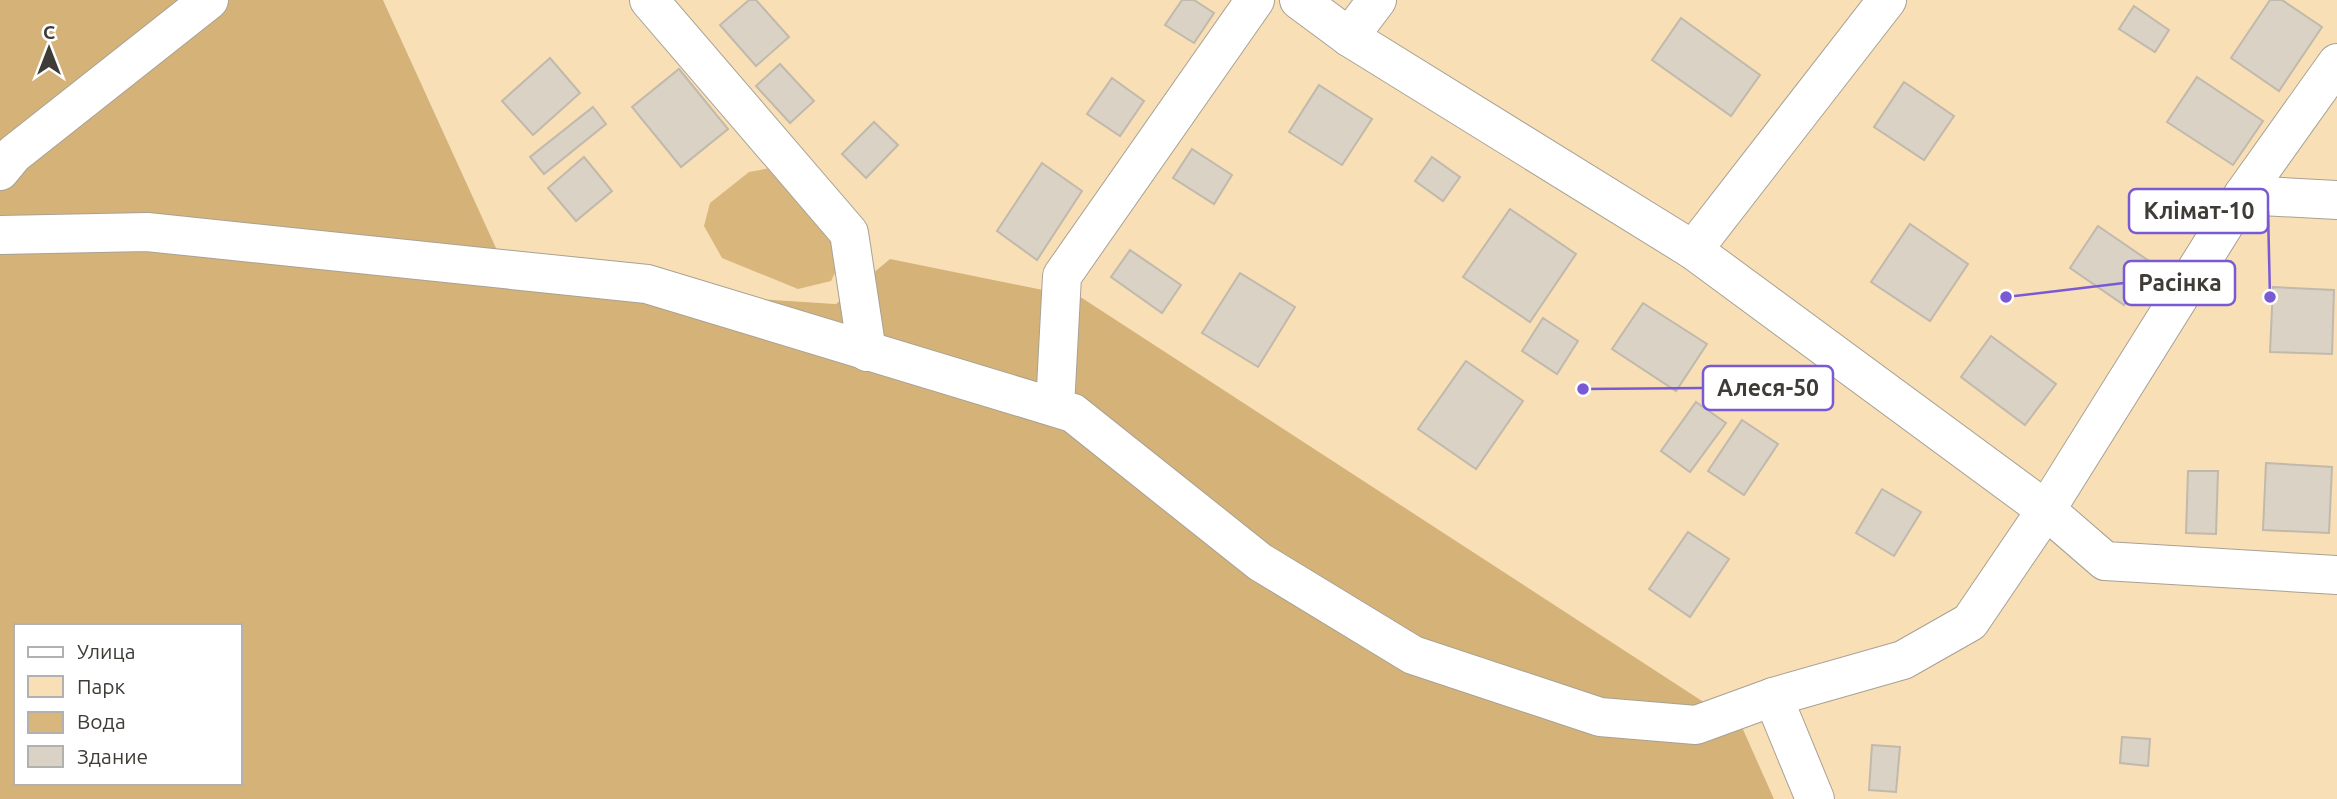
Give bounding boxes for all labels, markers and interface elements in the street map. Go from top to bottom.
north arrow [14,14,84,84]
text: С [43,21,55,43]
callout: Клімат-10 [2129,189,2268,233]
text: Клімат-10 [2143,198,2255,223]
callout: Расінка [2124,261,2235,305]
text: Расінка [2138,270,2222,295]
callout: Алеся-50 [1703,366,1833,410]
text: Алеся-50 [1717,375,1819,400]
legend [14,624,242,785]
text: Улица [77,639,135,663]
text: Парк [77,674,126,698]
text: Вода [77,709,126,733]
text: Здание [77,744,148,768]

